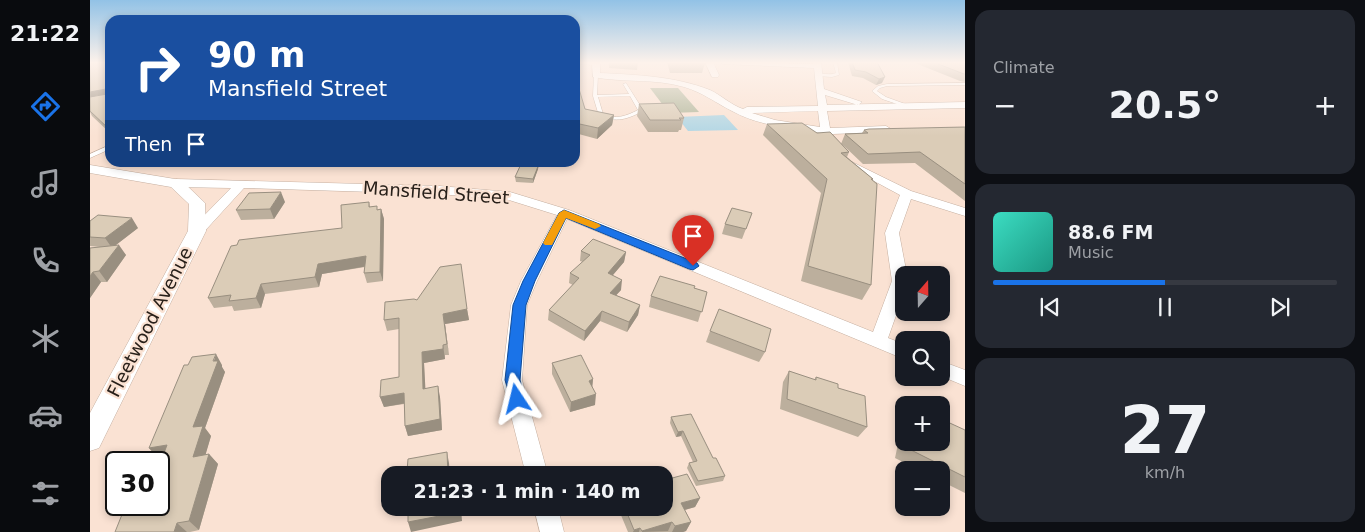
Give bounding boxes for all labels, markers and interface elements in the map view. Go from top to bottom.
text: 21:22 [10,21,80,46]
icon: right [125,35,190,100]
text: 90 m [208,35,305,75]
text: Climate [993,58,1055,77]
text: Mansfield Street [208,76,387,101]
text: 20.5° [1109,83,1221,127]
icon: directions [28,89,63,124]
text: − [993,89,1016,122]
text: + [1314,89,1337,122]
icon: arrive [182,130,210,158]
text: Then [125,133,172,155]
icon: music [28,166,63,201]
street label: Mansfield Street [362,177,510,208]
pin [672,215,714,266]
text: 88.6 FM [1068,221,1153,243]
icon: arrive [679,222,707,250]
icon: phone [28,243,63,278]
street label: Fleetwood Avenue [103,243,196,400]
text: Music [1068,243,1114,262]
north arrow [895,266,950,321]
map controls [895,266,950,516]
icon: previous [1036,293,1064,321]
icon: pause [1151,293,1179,321]
icon: next [1266,293,1294,321]
icon: climate [28,321,63,356]
button: search [895,331,950,386]
position arrow [490,372,542,424]
text: 27 [1120,393,1210,468]
button: + [895,396,950,451]
icon: car [28,398,63,433]
speed limit sign: 30 [105,451,170,516]
button: − [895,461,950,516]
text: km/h [1145,463,1185,482]
icon: filters [28,476,63,511]
text: 21:23 · 1 min · 140 m [413,480,641,502]

